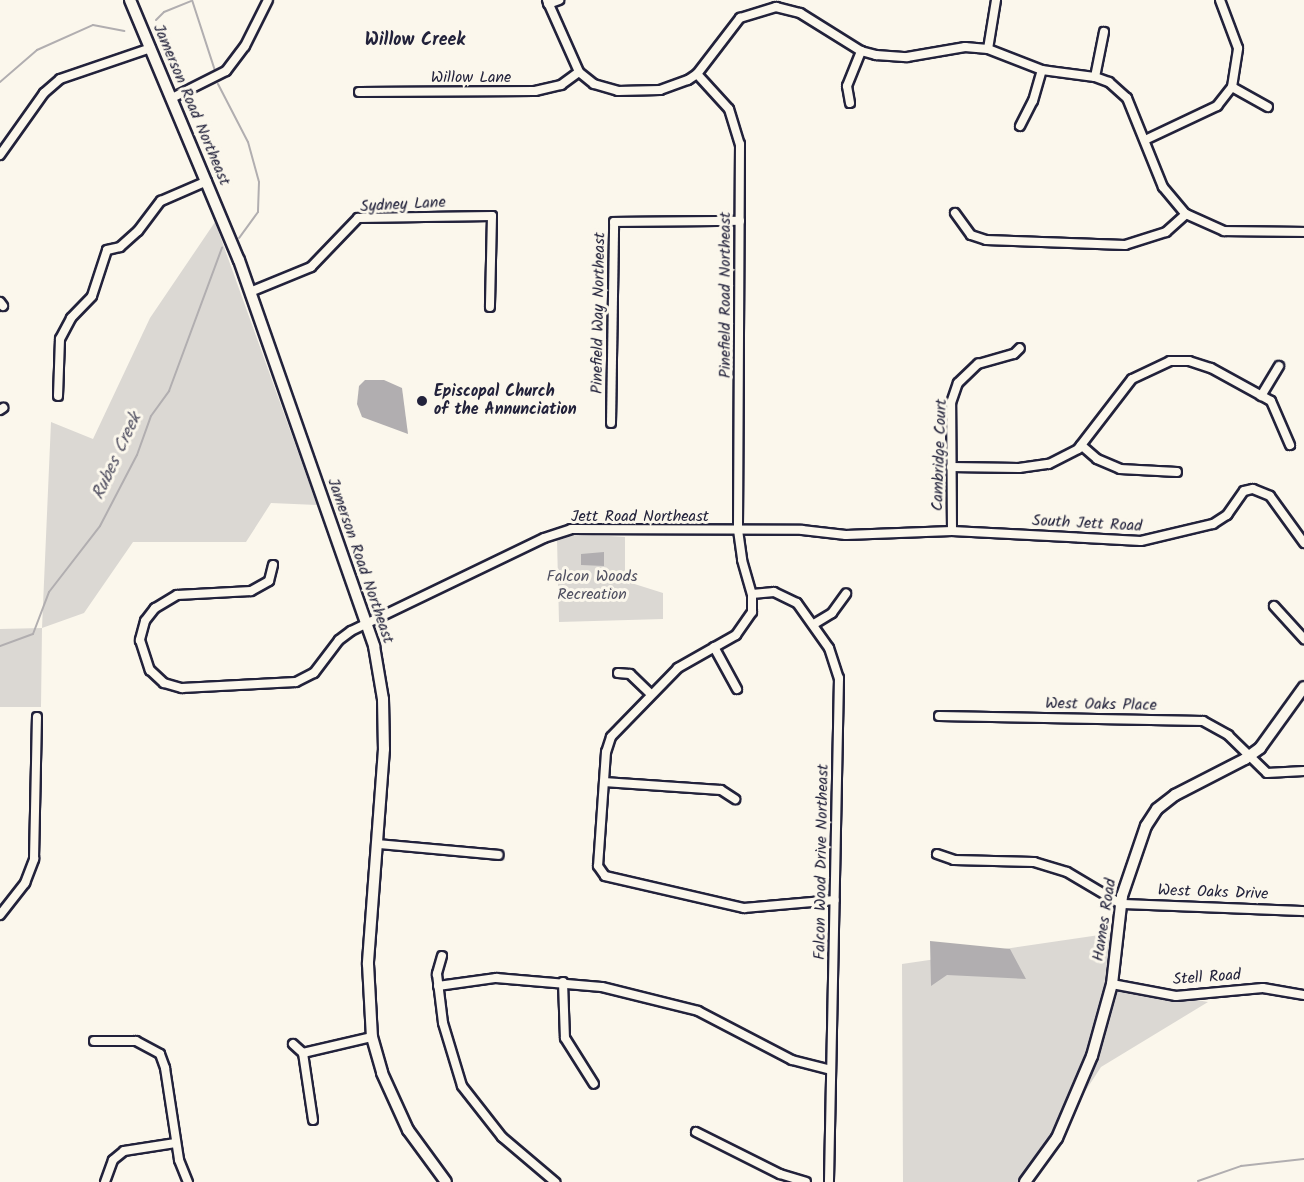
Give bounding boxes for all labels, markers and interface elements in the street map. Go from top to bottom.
street label: Jamerson Road Northeast [148,21,234,189]
district label: Willow Creek [365,30,465,52]
street label: Willow Lane [431,68,511,88]
street label: Sydney Lane [360,193,446,217]
street label: Pinefield Road Northeast [716,212,736,378]
street label: Pinefield Way Northeast [588,232,610,394]
place label: Episcopal Church of the Annunciation [434,382,577,420]
marker: Episcopal Church of the Annunciation [415,394,429,408]
street label: Cambridge Court [928,398,952,512]
water label: Rubes Creek [89,410,147,504]
street label: Jamerson Road Northeast [323,476,397,646]
street label: Jett Road Northeast [571,507,709,527]
street label: South Jett Road [1031,512,1143,536]
park label: Falcon Woods Recreation [547,567,637,605]
street label: West Oaks Place [1045,694,1157,716]
street label: Falcon Wood Drive Northeast [811,764,833,960]
street label: Hames Road [1089,877,1121,963]
street label: West Oaks Drive [1157,881,1269,905]
street label: Stell Road [1172,966,1242,990]

